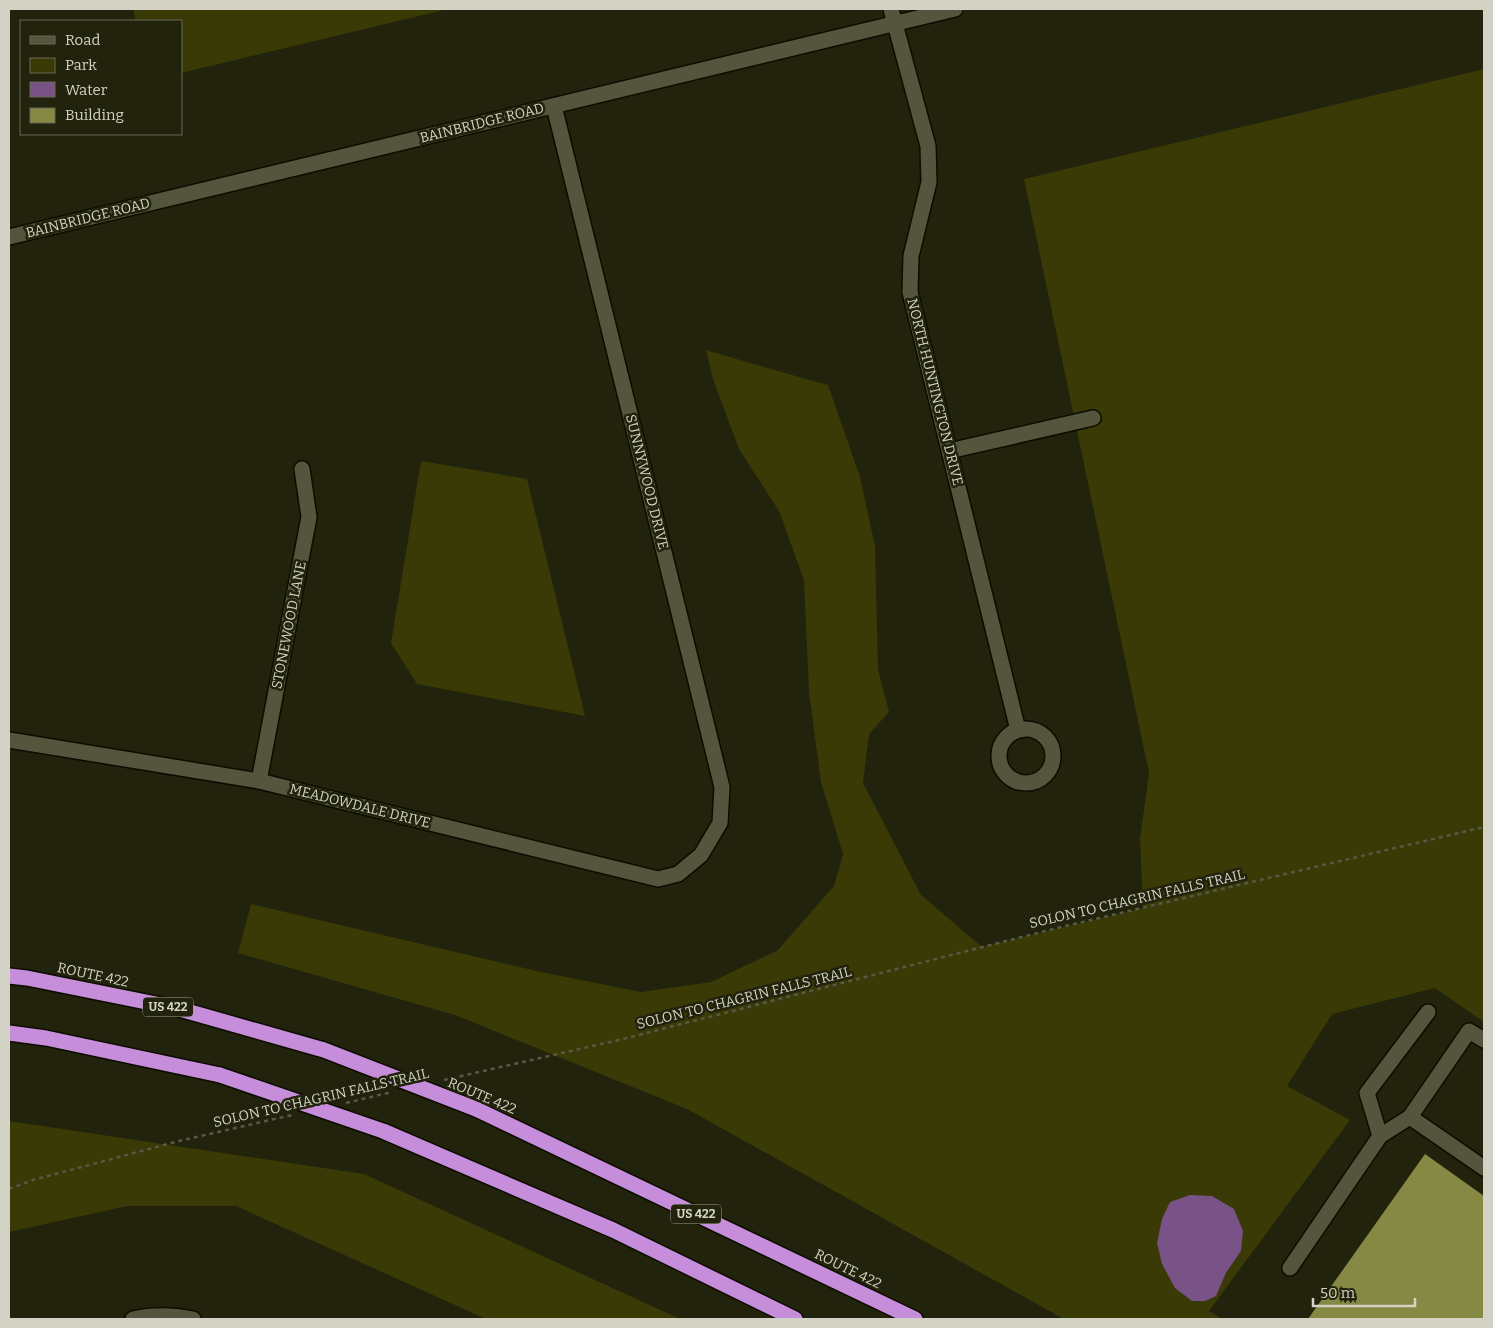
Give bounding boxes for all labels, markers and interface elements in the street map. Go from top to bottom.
legend [20,20,182,135]
text: Road [65,31,100,49]
text: Park [65,56,97,74]
text: Water [65,81,108,99]
street label: BAINBRIDGE ROAD [418,99,546,147]
text: Building [65,106,124,124]
street label: BAINBRIDGE ROAD [24,194,152,242]
street label: NORTH HUNTINGTON DRIVE [903,296,967,488]
street label: SUNNYWOOD DRIVE [622,413,672,551]
street label: STONEWOOD LANE [268,560,310,690]
street label: MEADOWDALE DRIVE [288,780,432,832]
street label: SOLON TO CHAGRIN FALLS TRAIL [1028,866,1247,932]
street label: ROUTE 422 [56,959,130,991]
street label: SOLON TO CHAGRIN FALLS TRAIL [635,963,853,1033]
road number: US 422 [143,998,193,1016]
street label: SOLON TO CHAGRIN FALLS TRAIL [212,1065,431,1131]
street label: ROUTE 422 [445,1074,519,1118]
road number: US 422 [671,1204,721,1224]
street label: ROUTE 422 [812,1245,884,1293]
scale bar [1313,1276,1416,1308]
text: 50 m [1320,1284,1356,1302]

